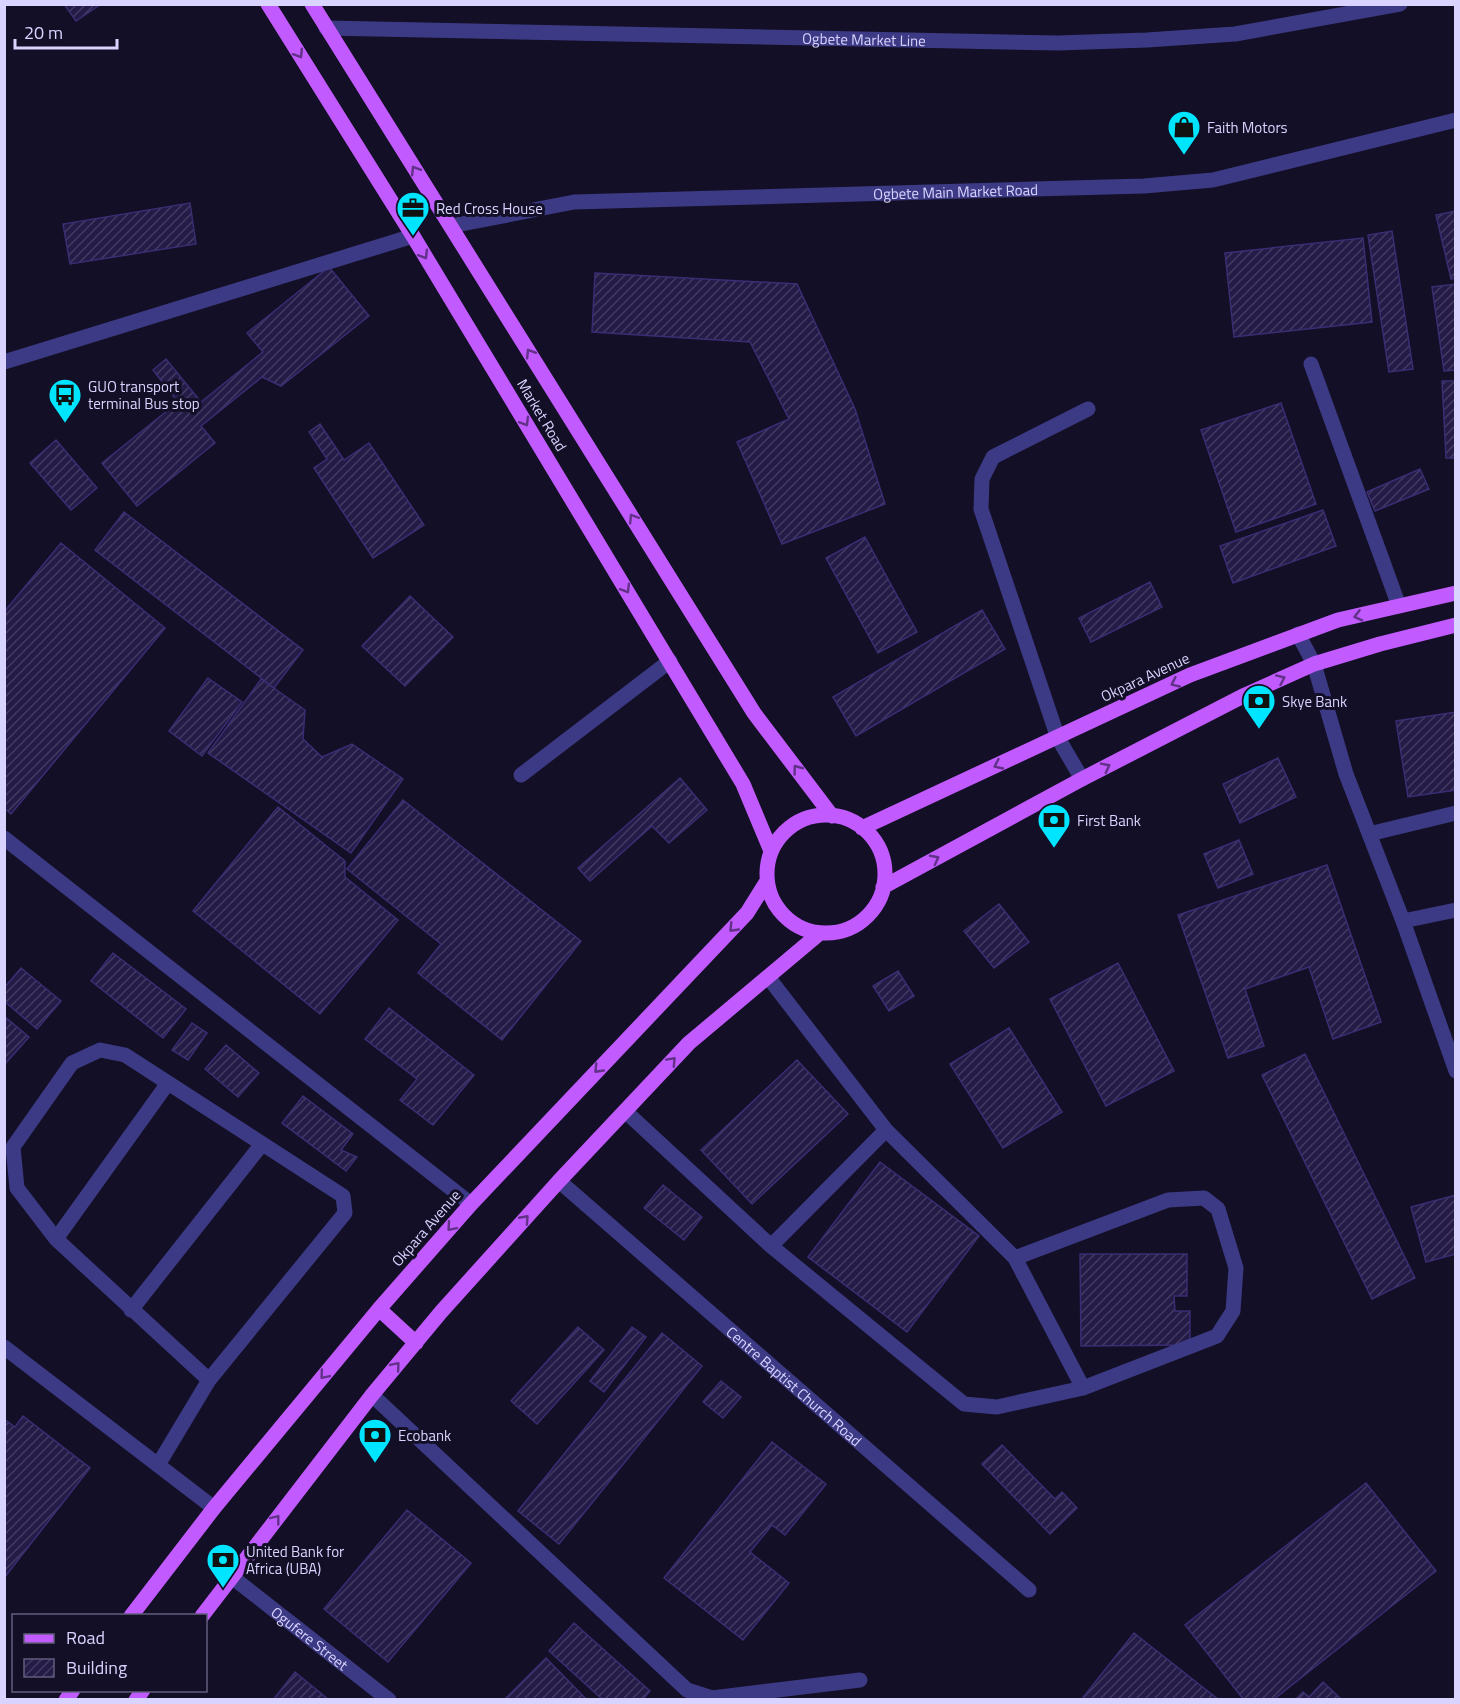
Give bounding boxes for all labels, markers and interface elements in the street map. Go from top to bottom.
scale bar [15,12,117,50]
text: 20 m [24,19,63,46]
street label: Ogbete Market Line [802,26,926,52]
one-way arrow [292,48,304,58]
shop icon: Faith Motors [1166,109,1202,156]
place label: Faith Motors [1207,116,1288,139]
one-way arrow [411,166,423,176]
street label: Ogbete Main Market Road [873,177,1038,205]
office icon: Red Cross House [395,190,431,237]
place label: Red Cross House [436,197,543,220]
one-way arrow [417,249,429,259]
one-way arrow [525,349,537,359]
street label: Market Road [511,374,573,456]
place label: GUO transport terminal Bus stop [88,375,200,415]
bus stop icon: GUO transport terminal Bus stop [47,377,83,424]
one-way arrow [518,416,530,426]
one-way arrow [629,514,640,525]
one-way arrow [619,583,631,593]
one-way arrow [1353,608,1363,621]
street label: Okpara Avenue [1097,646,1193,708]
one-way arrow [1274,674,1285,686]
one-way arrow [1170,675,1181,687]
bank icon: Skye Bank [1241,683,1277,730]
place label: Skye Bank [1282,690,1347,713]
one-way arrow [994,758,1005,770]
one-way arrow [1100,763,1111,774]
one-way arrow [793,765,804,776]
bank icon: First Bank [1036,802,1072,849]
place label: First Bank [1077,809,1141,832]
one-way arrow [928,855,939,866]
one-way arrow [729,921,740,932]
one-way arrow [665,1058,676,1068]
one-way arrow [595,1062,606,1073]
street label: Okpara Avenue [386,1184,466,1272]
one-way arrow [518,1215,529,1226]
one-way arrow [447,1220,458,1231]
street label: Centre Baptist Church Road [721,1320,867,1451]
one-way arrow [389,1362,400,1373]
one-way arrow [320,1368,331,1379]
bank icon: Ecobank [357,1417,393,1464]
place label: Ecobank [398,1424,451,1447]
one-way arrow [269,1515,280,1526]
place label: United Bank for Africa (UBA) [246,1540,344,1580]
bank icon: United Bank for Africa (UBA) [205,1542,241,1589]
street label: Ogufere Street [266,1600,354,1676]
legend [12,1614,207,1692]
text: Road [66,1624,105,1651]
text: Building [66,1654,127,1681]

